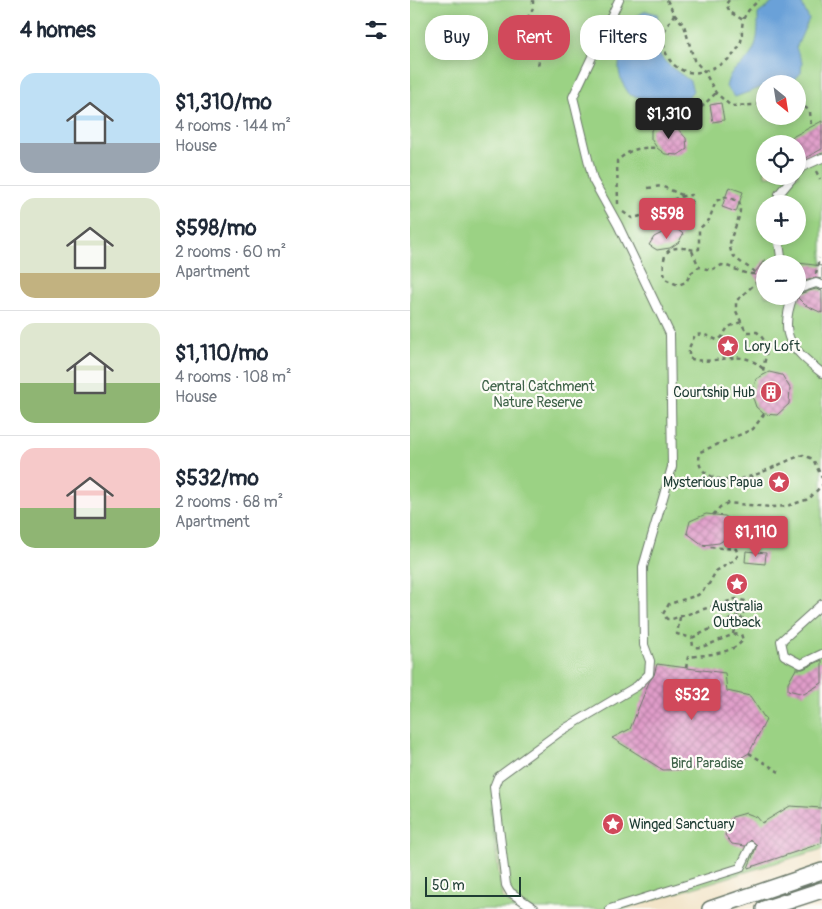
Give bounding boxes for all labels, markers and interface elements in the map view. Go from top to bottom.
chip: Buy [425,15,488,60]
chip: Rent [498,15,570,60]
chip: Filters [580,15,665,60]
icon: filters [362,16,390,44]
text: 4 homes [20,17,96,44]
north arrow [756,75,806,125]
map controls [756,75,806,305]
text: $1,310/mo [175,89,272,116]
icon: home [60,93,120,153]
pin: $1,310 [628,98,710,140]
text: $1,310 [646,104,692,124]
text: 4 rooms · 144 m² [175,116,291,136]
button: locate [756,135,806,185]
text: House [175,136,217,156]
button: + [756,195,806,245]
pin: $598 [637,198,697,240]
text: $598 [650,204,684,224]
text: $598/mo [175,215,257,242]
icon: home [60,218,120,278]
text: 2 rooms · 60 m² [175,242,286,262]
button: − [756,255,806,305]
text: Apartment [175,262,250,282]
place icon: Lory Loft [716,334,740,358]
place label: Lory Loft [744,338,801,355]
text: $1,110/mo [175,340,268,367]
icon: home [60,343,120,403]
text: 4 rooms · 108 m² [175,367,292,387]
park label: Central Catchment Nature Reserve [481,378,595,411]
building icon: Courtship Hub [759,380,783,404]
place label: Courtship Hub [673,384,755,401]
text: House [175,387,217,407]
text: $532/mo [175,465,259,492]
icon: home [60,468,120,528]
place icon: Mysterious Papua [767,470,791,494]
place label: Mysterious Papua [663,474,763,491]
text: 2 rooms · 68 m² [175,492,283,512]
text: Apartment [175,512,250,532]
pin: $1,110 [715,516,797,558]
text: $1,110 [735,522,777,542]
place icon: Australia Outback [725,572,749,596]
place label: Australia Outback [711,598,763,631]
pin: $532 [662,678,722,721]
text: $532 [674,685,710,705]
park label: Bird Paradise [671,755,743,772]
place icon: Winged Sanctuary [601,812,625,836]
place label: Winged Sanctuary [629,816,735,833]
scale bar [425,874,521,897]
text: 50 m [432,877,465,894]

